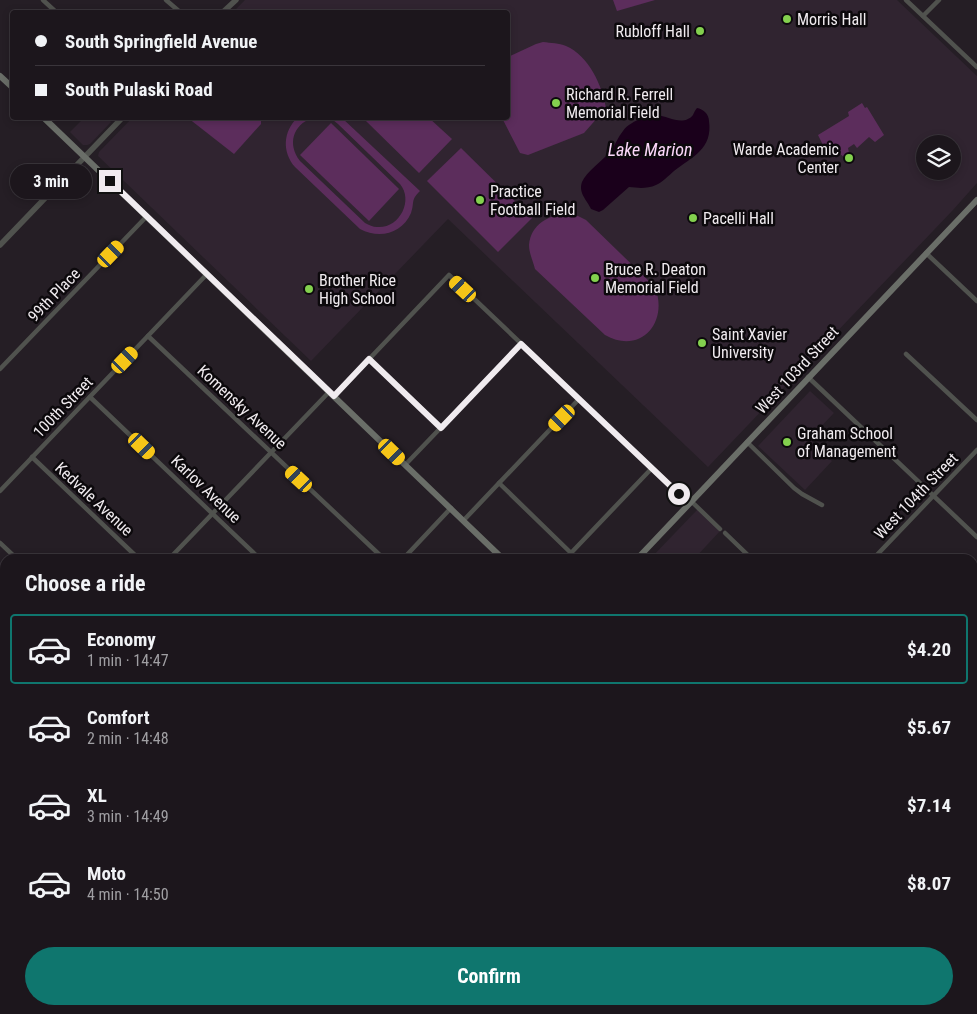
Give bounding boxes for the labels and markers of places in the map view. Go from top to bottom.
place label: Morris Hall [797,10,866,29]
marker: Morris Hall [781,13,793,25]
place label: Rubloff Hall [615,22,690,41]
marker: Rubloff Hall [694,25,706,37]
place label: Richard R. Ferrell Memorial Field [566,85,673,122]
marker: Richard R. Ferrell Memorial Field [550,97,562,109]
place label: Warde Academic Center [733,140,839,177]
marker: Warde Academic Center [843,152,855,164]
place label: Practice Football Field [490,182,575,219]
marker: Practice Football Field [474,194,486,206]
place label: Pacelli Hall [703,209,774,228]
marker: Pacelli Hall [687,212,699,224]
place label: Bruce R. Deaton Memorial Field [605,260,706,297]
place label: Brother Rice High School [319,271,396,308]
marker: Bruce R. Deaton Memorial Field [589,272,601,284]
marker: Brother Rice High School [303,283,315,295]
place label: Saint Xavier University [712,325,787,362]
marker: Saint Xavier University [696,337,708,349]
place label: Graham School of Management [797,424,897,461]
marker: Graham School of Management [781,436,793,448]

